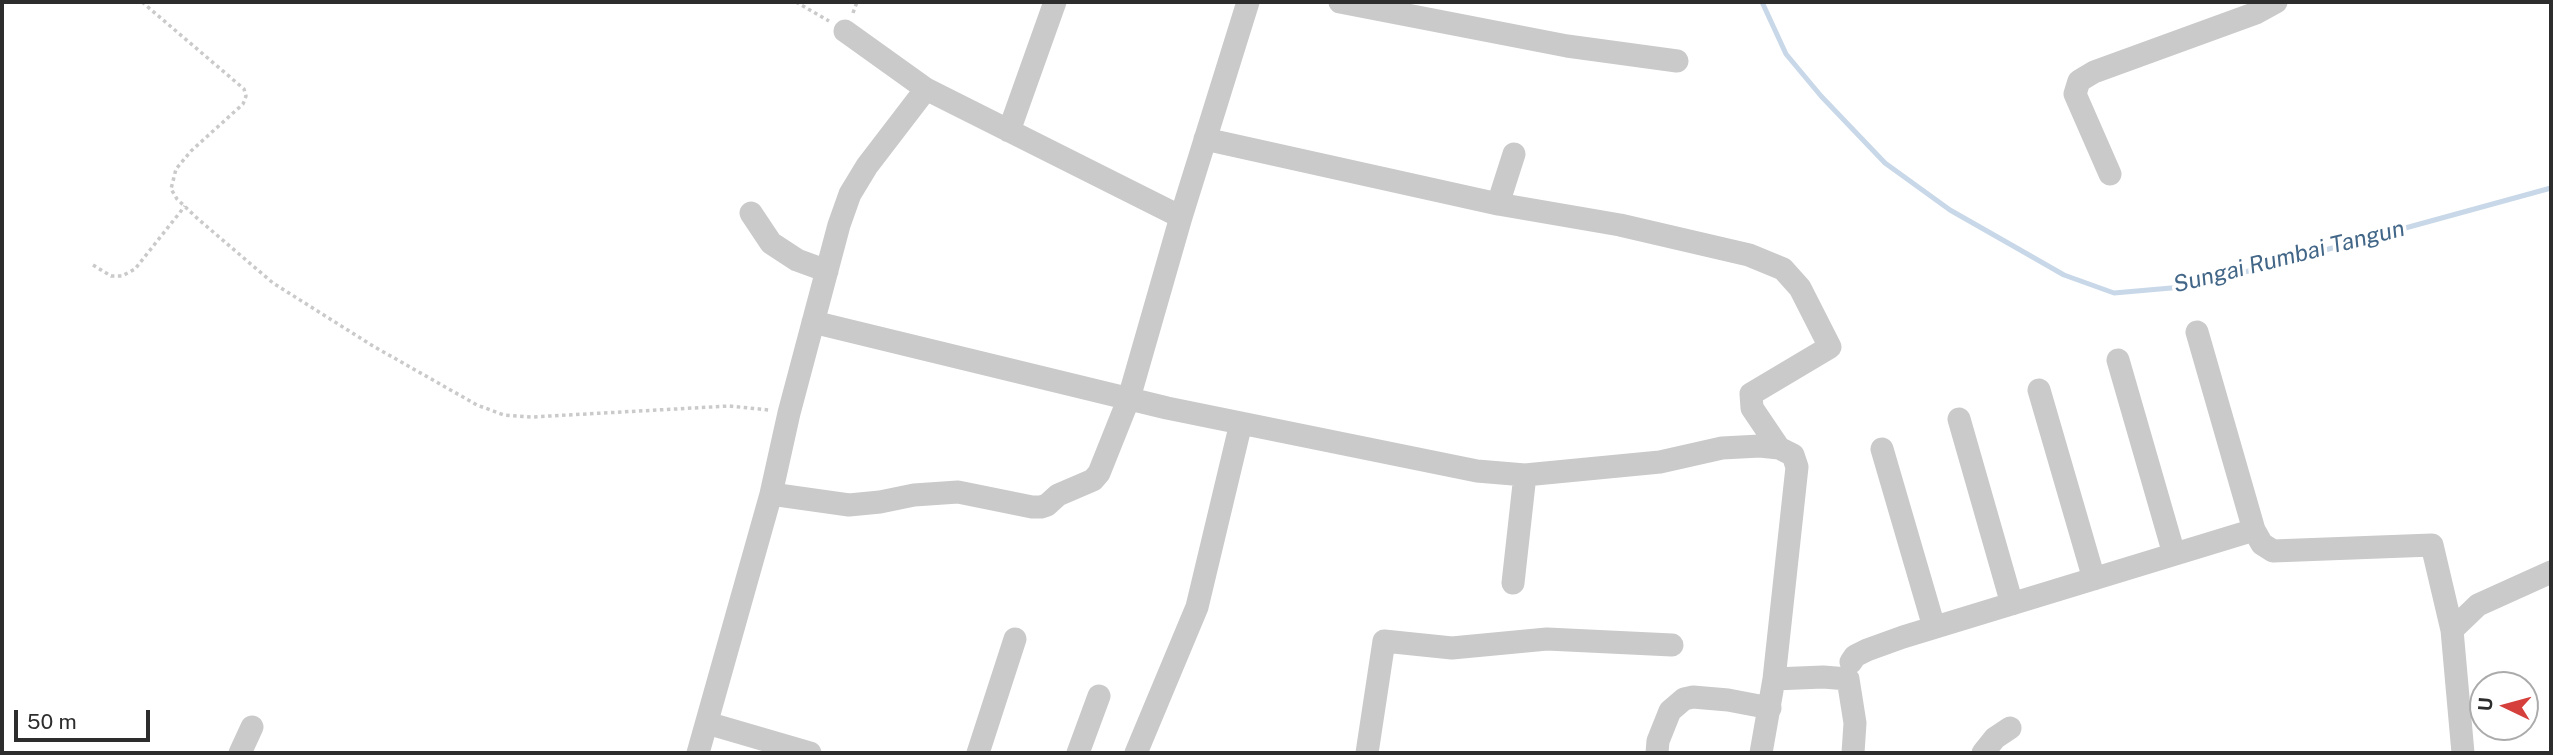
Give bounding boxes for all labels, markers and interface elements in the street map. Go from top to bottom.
water label: Sungai Rumbai Tangun [2171,215,2407,299]
north arrow [2469,671,2539,741]
scale bar [18,696,154,740]
text: U [2474,697,2497,712]
text: 50 m [27,709,77,734]

